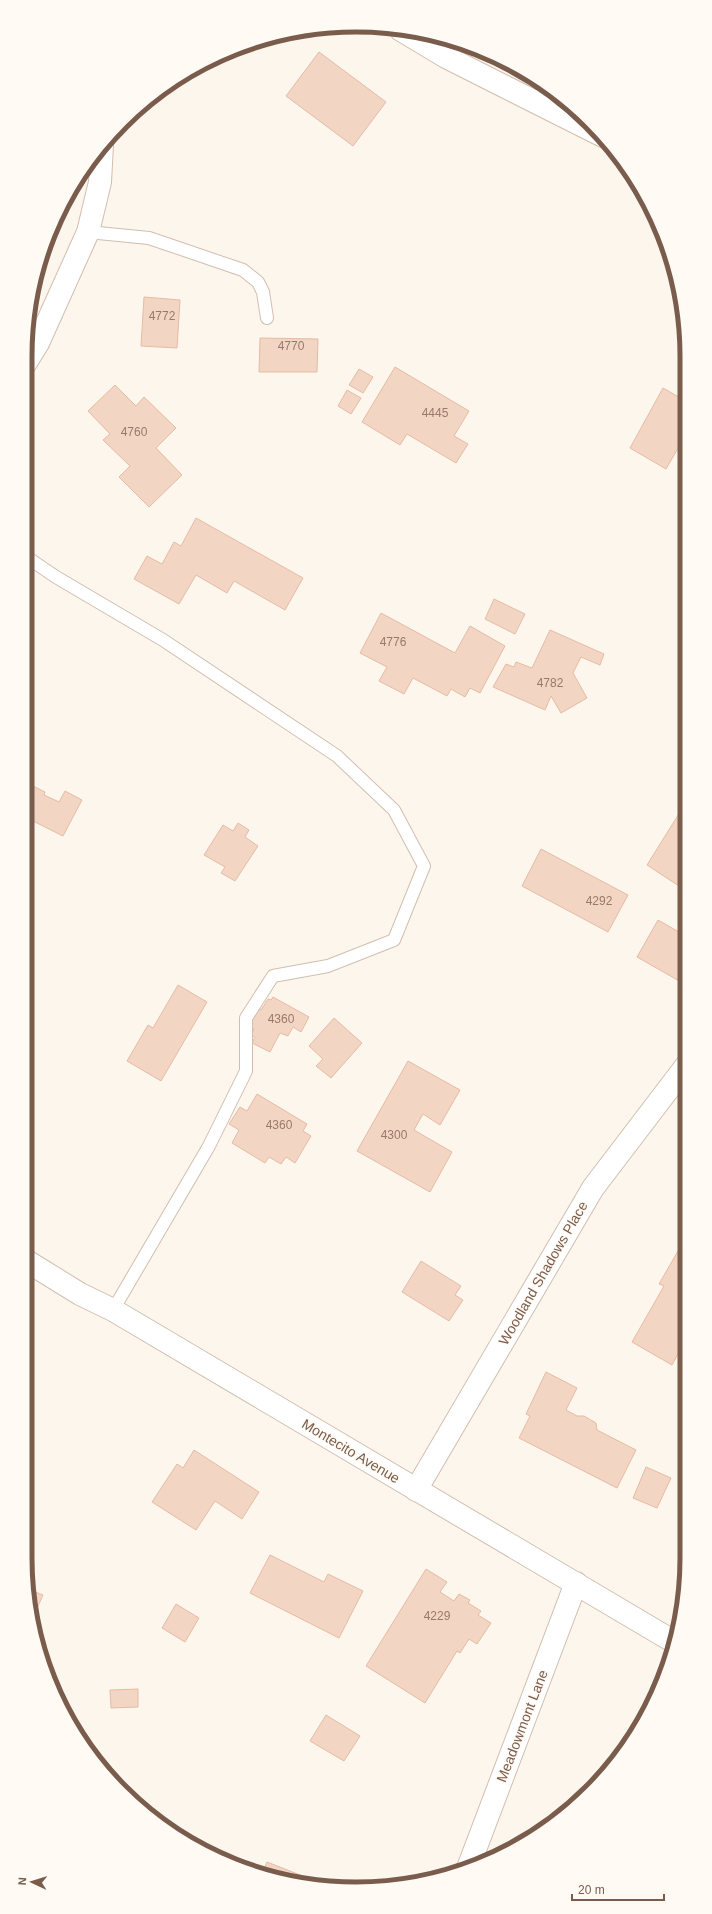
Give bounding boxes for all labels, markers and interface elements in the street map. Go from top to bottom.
house number: 4772 [149,309,176,323]
house number: 4770 [278,339,305,353]
house number: 4445 [422,406,449,420]
house number: 4760 [121,425,148,439]
house number: 4776 [380,635,407,649]
house number: 4782 [537,676,564,690]
house number: 4292 [586,894,613,908]
house number: 4360 [268,1012,295,1026]
house number: 4360 [266,1118,293,1132]
house number: 4300 [381,1128,408,1142]
street label: Woodland Shadows Place [495,1198,591,1348]
street label: Montecito Avenue [299,1416,403,1487]
house number: 4229 [424,1609,451,1623]
street label: Meadowmont Lane [493,1667,551,1784]
north arrow [12,1862,52,1902]
scale bar [572,1876,664,1902]
text: N [16,1877,28,1886]
text: 20 m [578,1883,605,1897]

